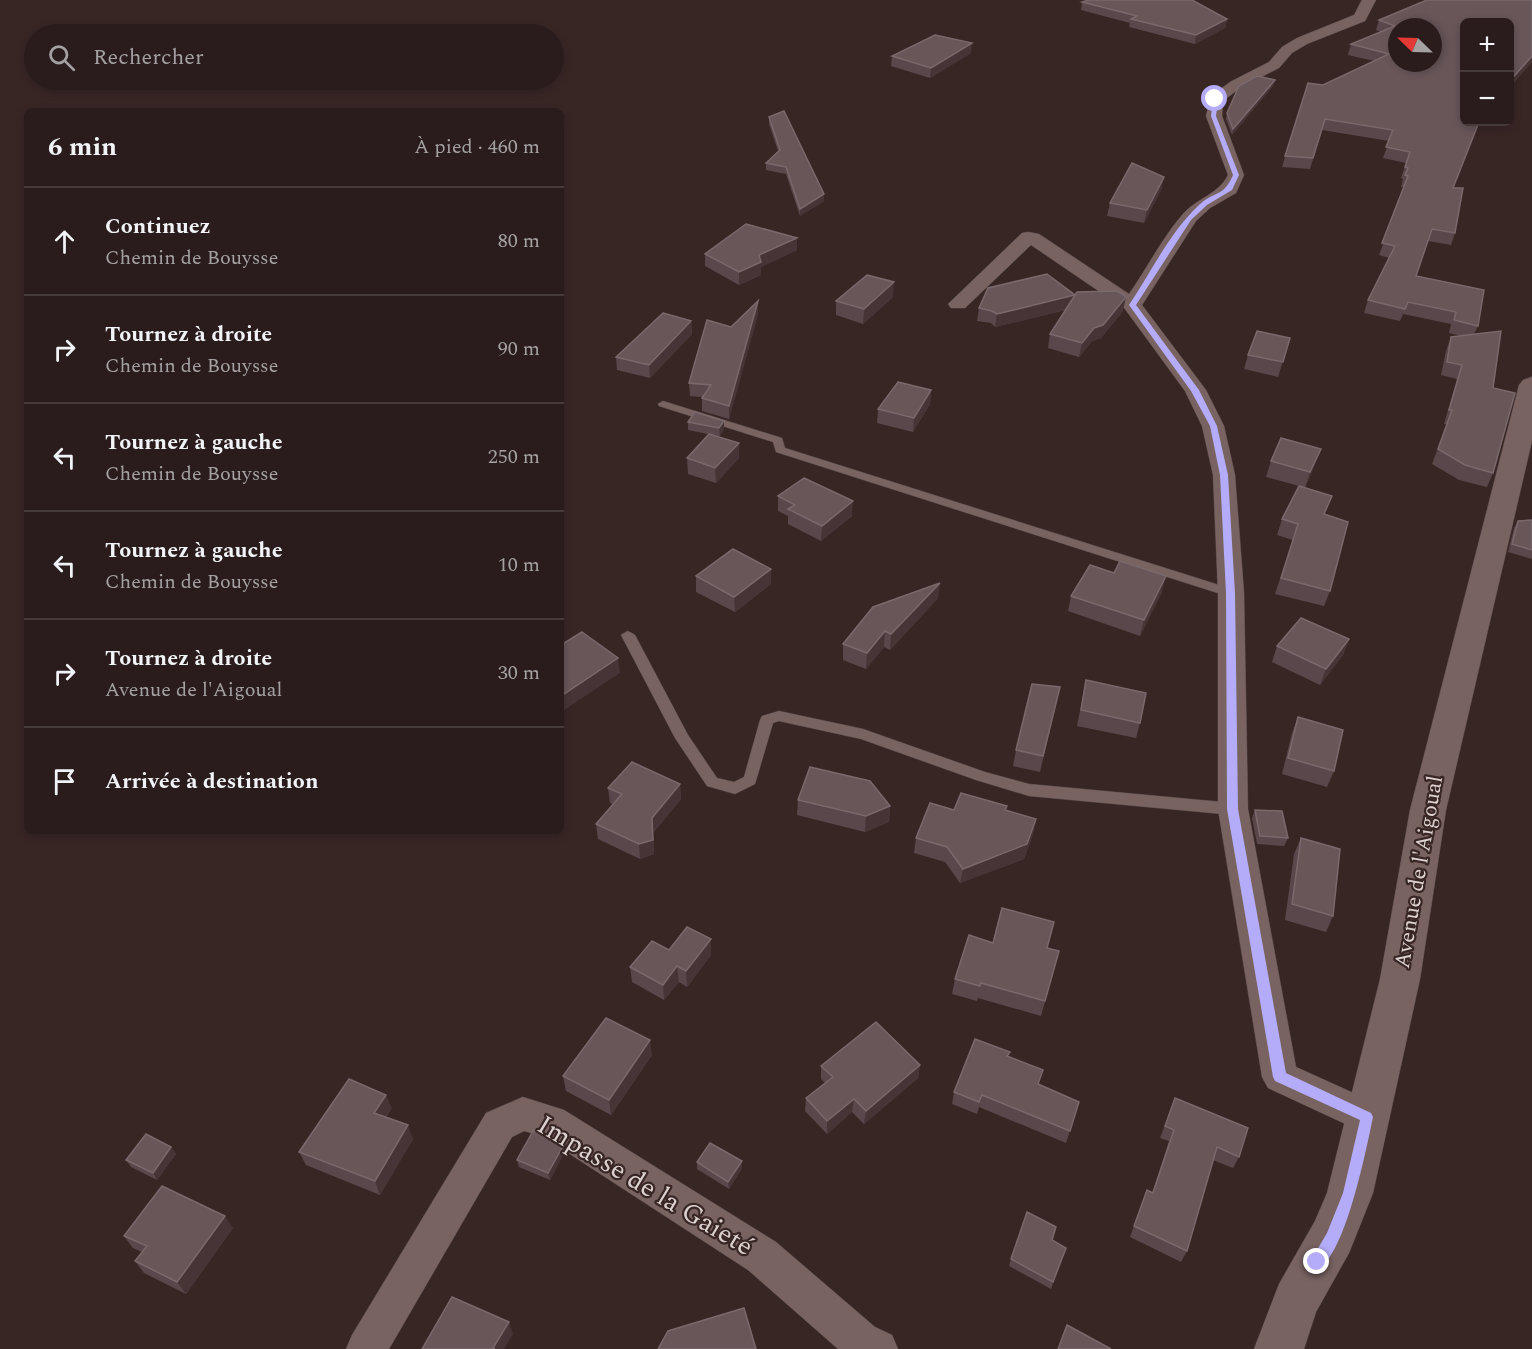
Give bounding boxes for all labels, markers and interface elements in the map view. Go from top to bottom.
north arrow [1388,18,1442,72]
map controls [1460,18,1514,126]
button: + [1460,18,1514,72]
search box [24,24,564,90]
icon: search [45,41,78,74]
text: Rechercher [93,41,204,74]
button: − [1460,72,1514,126]
route start [1201,85,1227,111]
text: 6 min [48,127,117,167]
text: À pied · 460 m [414,132,540,162]
text: Continuez [105,210,211,243]
icon: ahead [48,225,81,258]
text: 80 m [498,226,540,256]
text: Chemin de Bouysse [105,243,278,273]
text: Tournez à droite [105,318,272,351]
icon: right [48,333,81,366]
text: 90 m [498,334,540,364]
text: Chemin de Bouysse [105,351,278,381]
text: Tournez à gauche [105,426,283,459]
icon: left [48,441,81,474]
text: 250 m [488,442,540,472]
text: Chemin de Bouysse [105,459,278,489]
text: Tournez à gauche [105,534,283,567]
icon: left [48,549,81,582]
text: 10 m [498,550,540,580]
text: Chemin de Bouysse [105,567,278,597]
text: Tournez à droite [105,642,272,675]
icon: right [48,657,81,690]
text: 30 m [498,658,540,688]
text: Avenue de l'Aigoual [105,675,282,705]
icon: arrive [48,765,81,798]
text: Arrivée à destination [105,765,319,798]
street label: Avenue de l'Aigoual [1386,773,1452,971]
street label: Impasse de la Gaieté [529,1105,761,1267]
route end [1303,1248,1329,1274]

